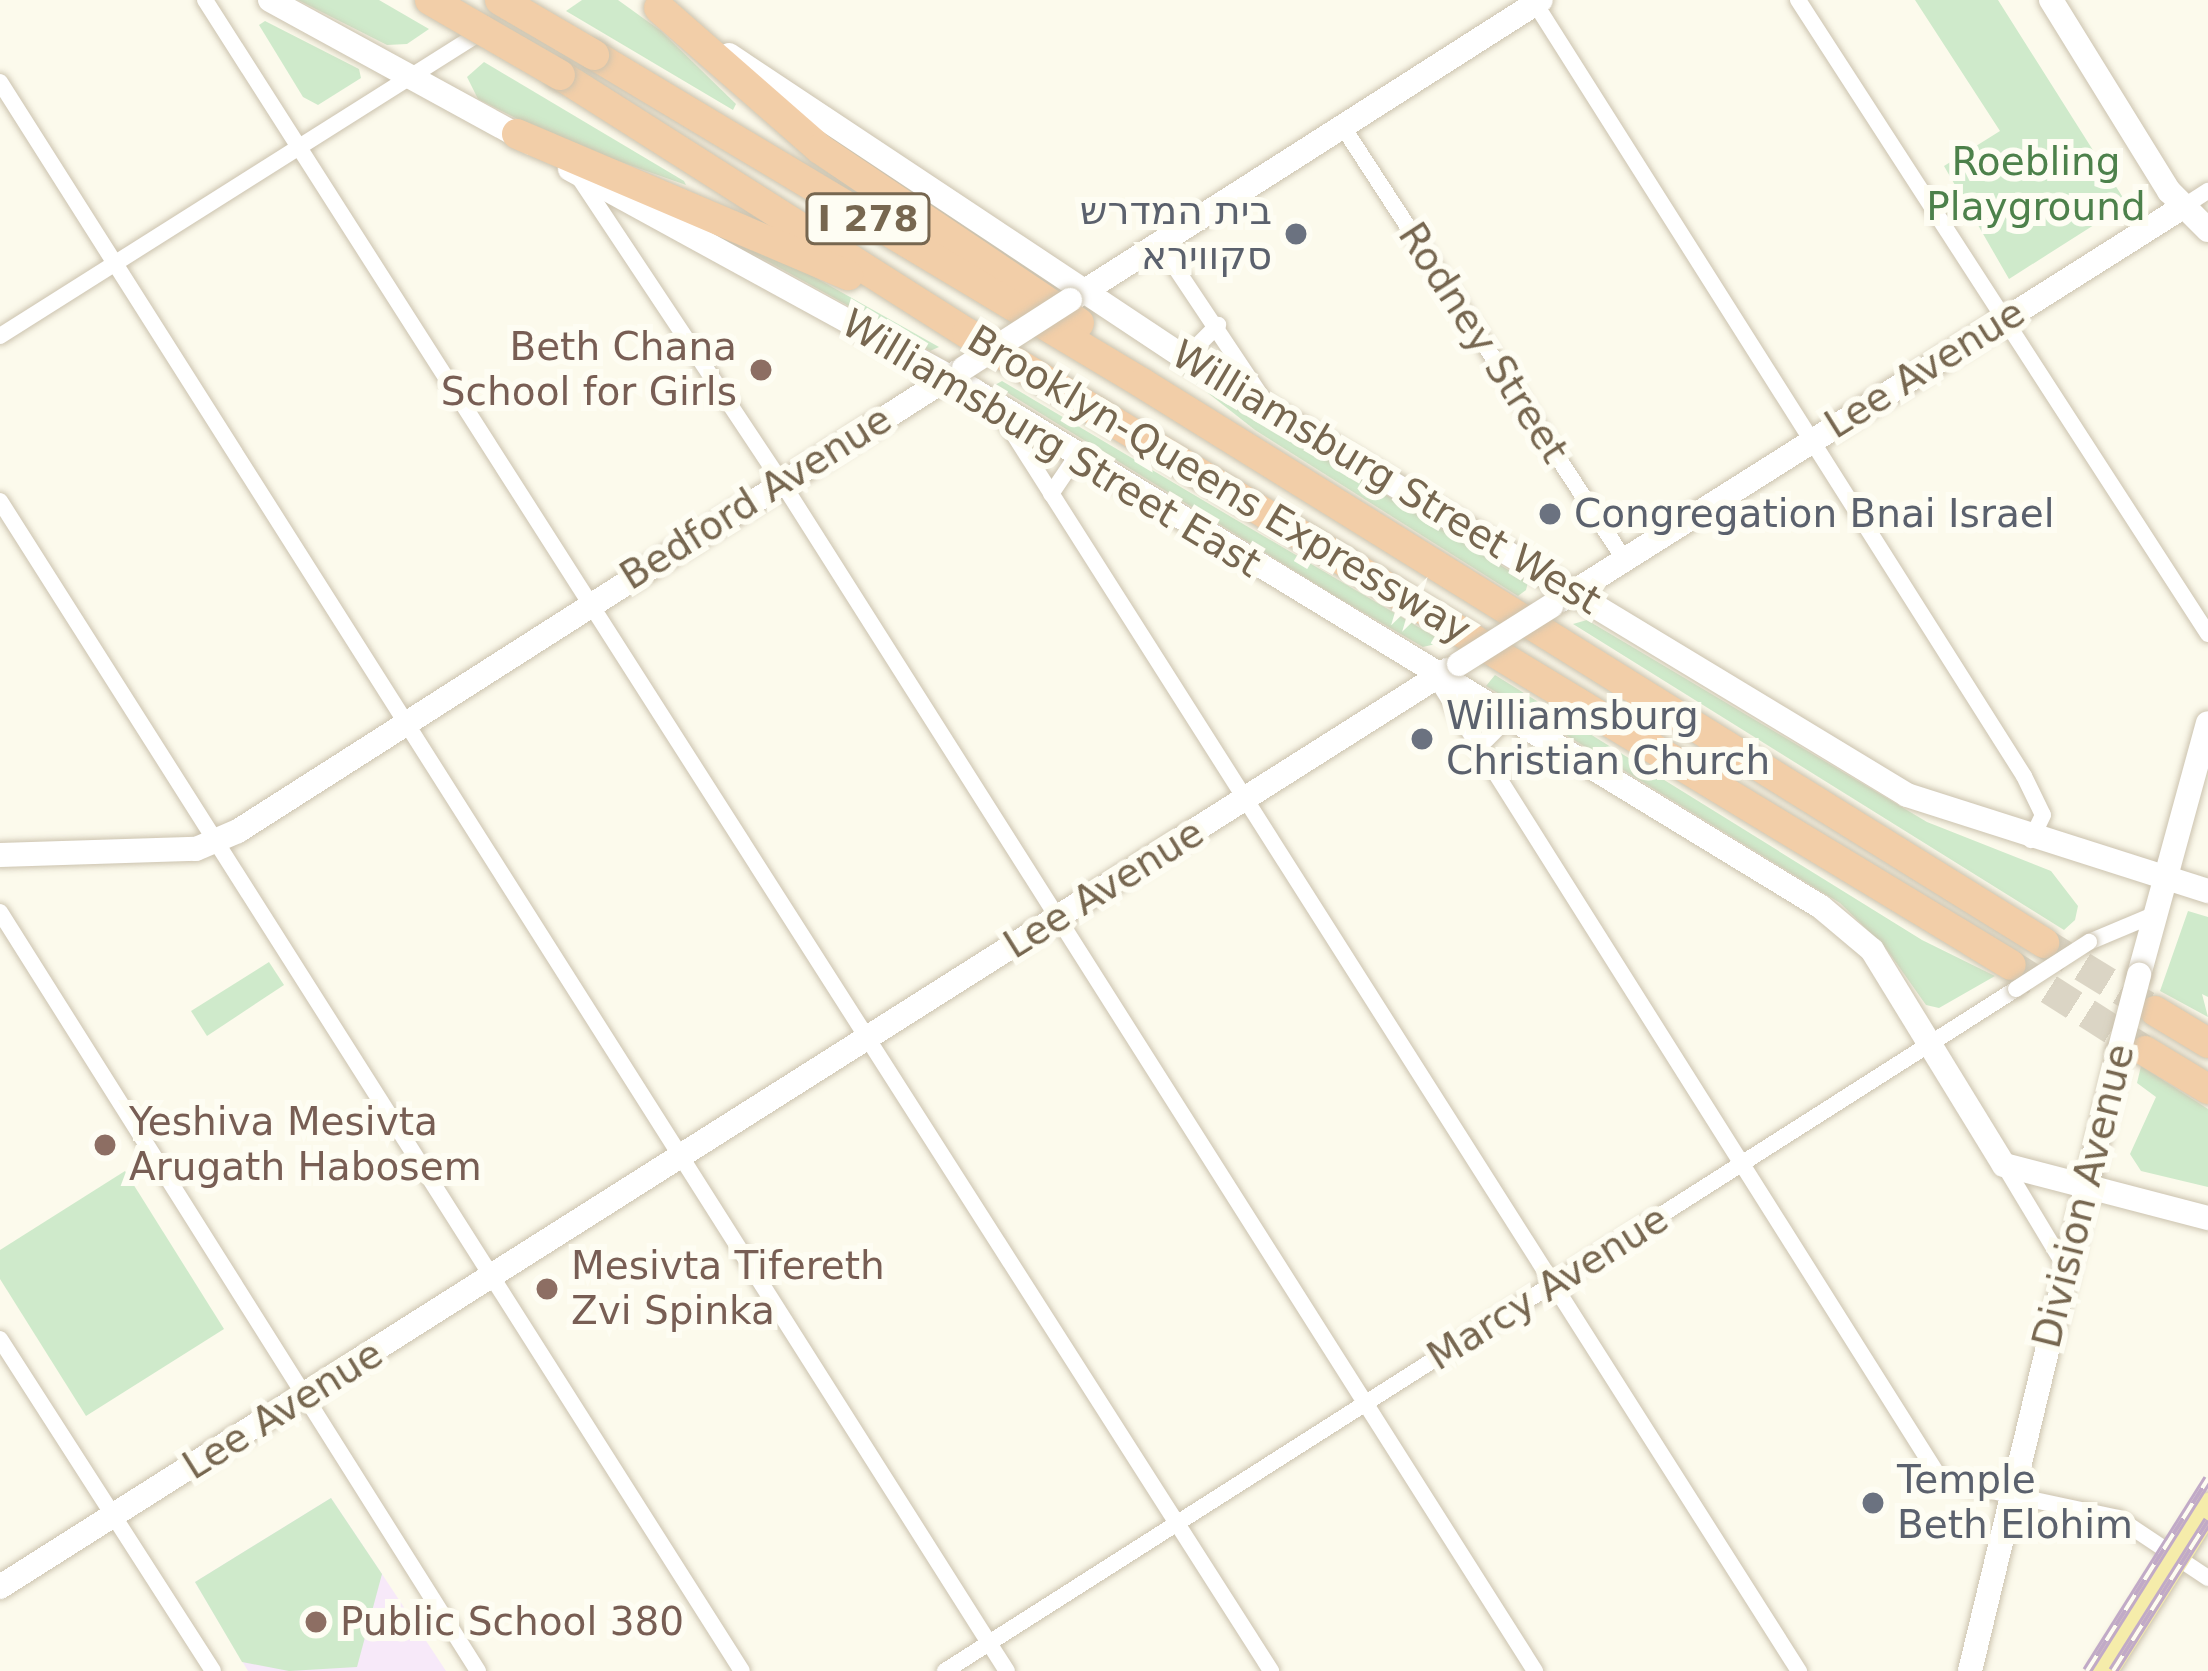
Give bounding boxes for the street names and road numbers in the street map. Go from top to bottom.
road number: I 278 [805,189,931,249]
street label: Rodney Street [1388,214,1578,472]
street label: Lee Avenue [1817,289,2033,449]
street label: Williamsburg Street East [833,300,1269,588]
street label: Brooklyn-Queens Expressway [959,316,1479,654]
street label: Williamsburg Street West [1163,331,1609,625]
street label: Bedford Avenue [612,396,900,600]
street label: Lee Avenue [996,809,1212,969]
street label: Division Avenue [2024,1039,2144,1353]
street label: Marcy Avenue [1419,1195,1677,1381]
street label: Lee Avenue [175,1330,391,1490]

